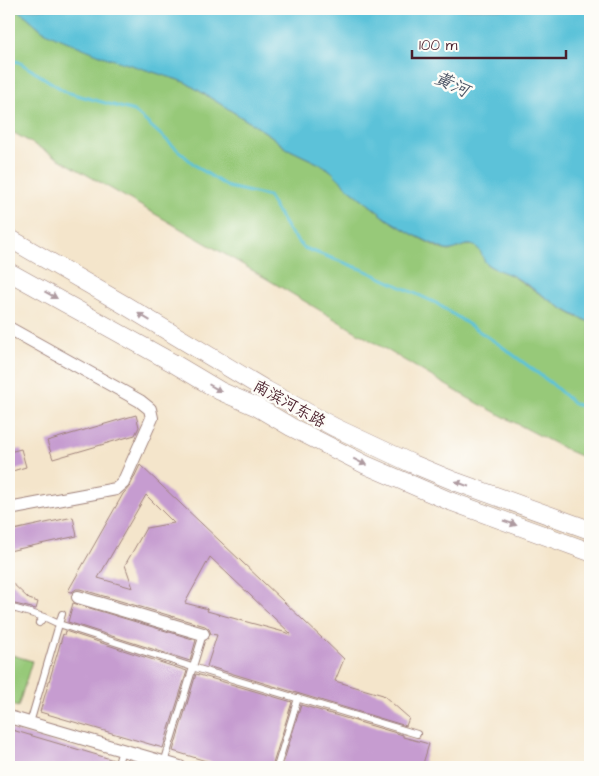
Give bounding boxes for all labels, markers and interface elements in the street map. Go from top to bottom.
scale bar [412,28,565,60]
text: 100 m [419,35,458,56]
water label: 黄河 [430,66,476,105]
one-way arrow [45,291,58,300]
one-way arrow [137,312,150,321]
street label: 南滨河东路 [249,375,330,433]
one-way arrow [209,383,222,392]
one-way arrow [353,458,367,466]
one-way arrow [454,480,469,488]
one-way arrow [503,519,518,527]

